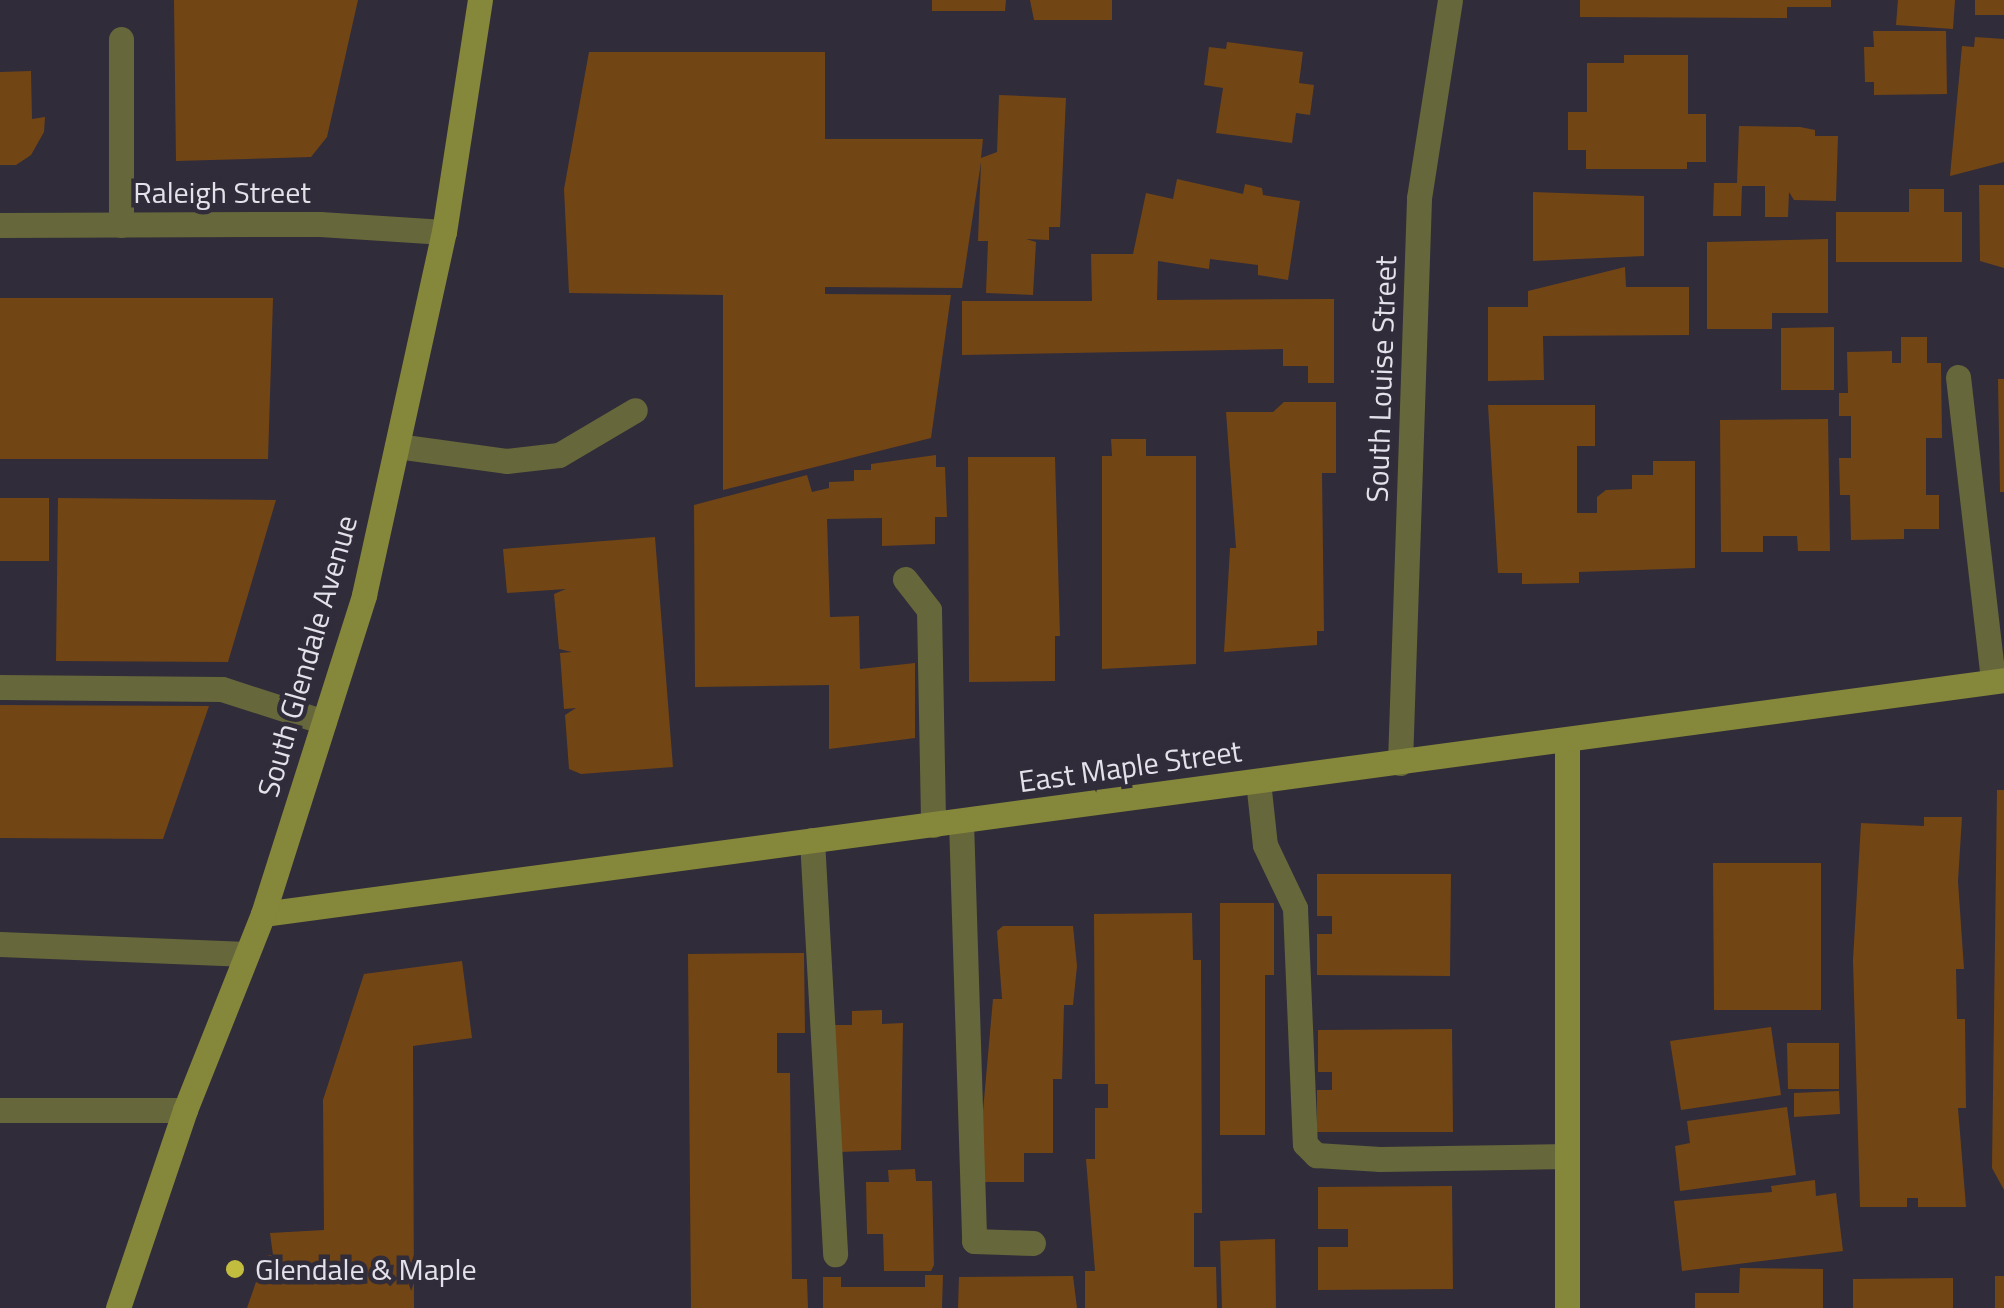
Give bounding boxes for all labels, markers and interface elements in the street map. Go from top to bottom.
street label: Raleigh Street [133,174,311,210]
street label: South Louise Street [1359,255,1403,503]
street label: South Glendale Avenue [250,511,364,801]
street label: East Maple Street [1016,733,1244,799]
place label: Glendale & Maple [255,1251,477,1287]
marker: Glendale & Maple [224,1258,246,1280]

